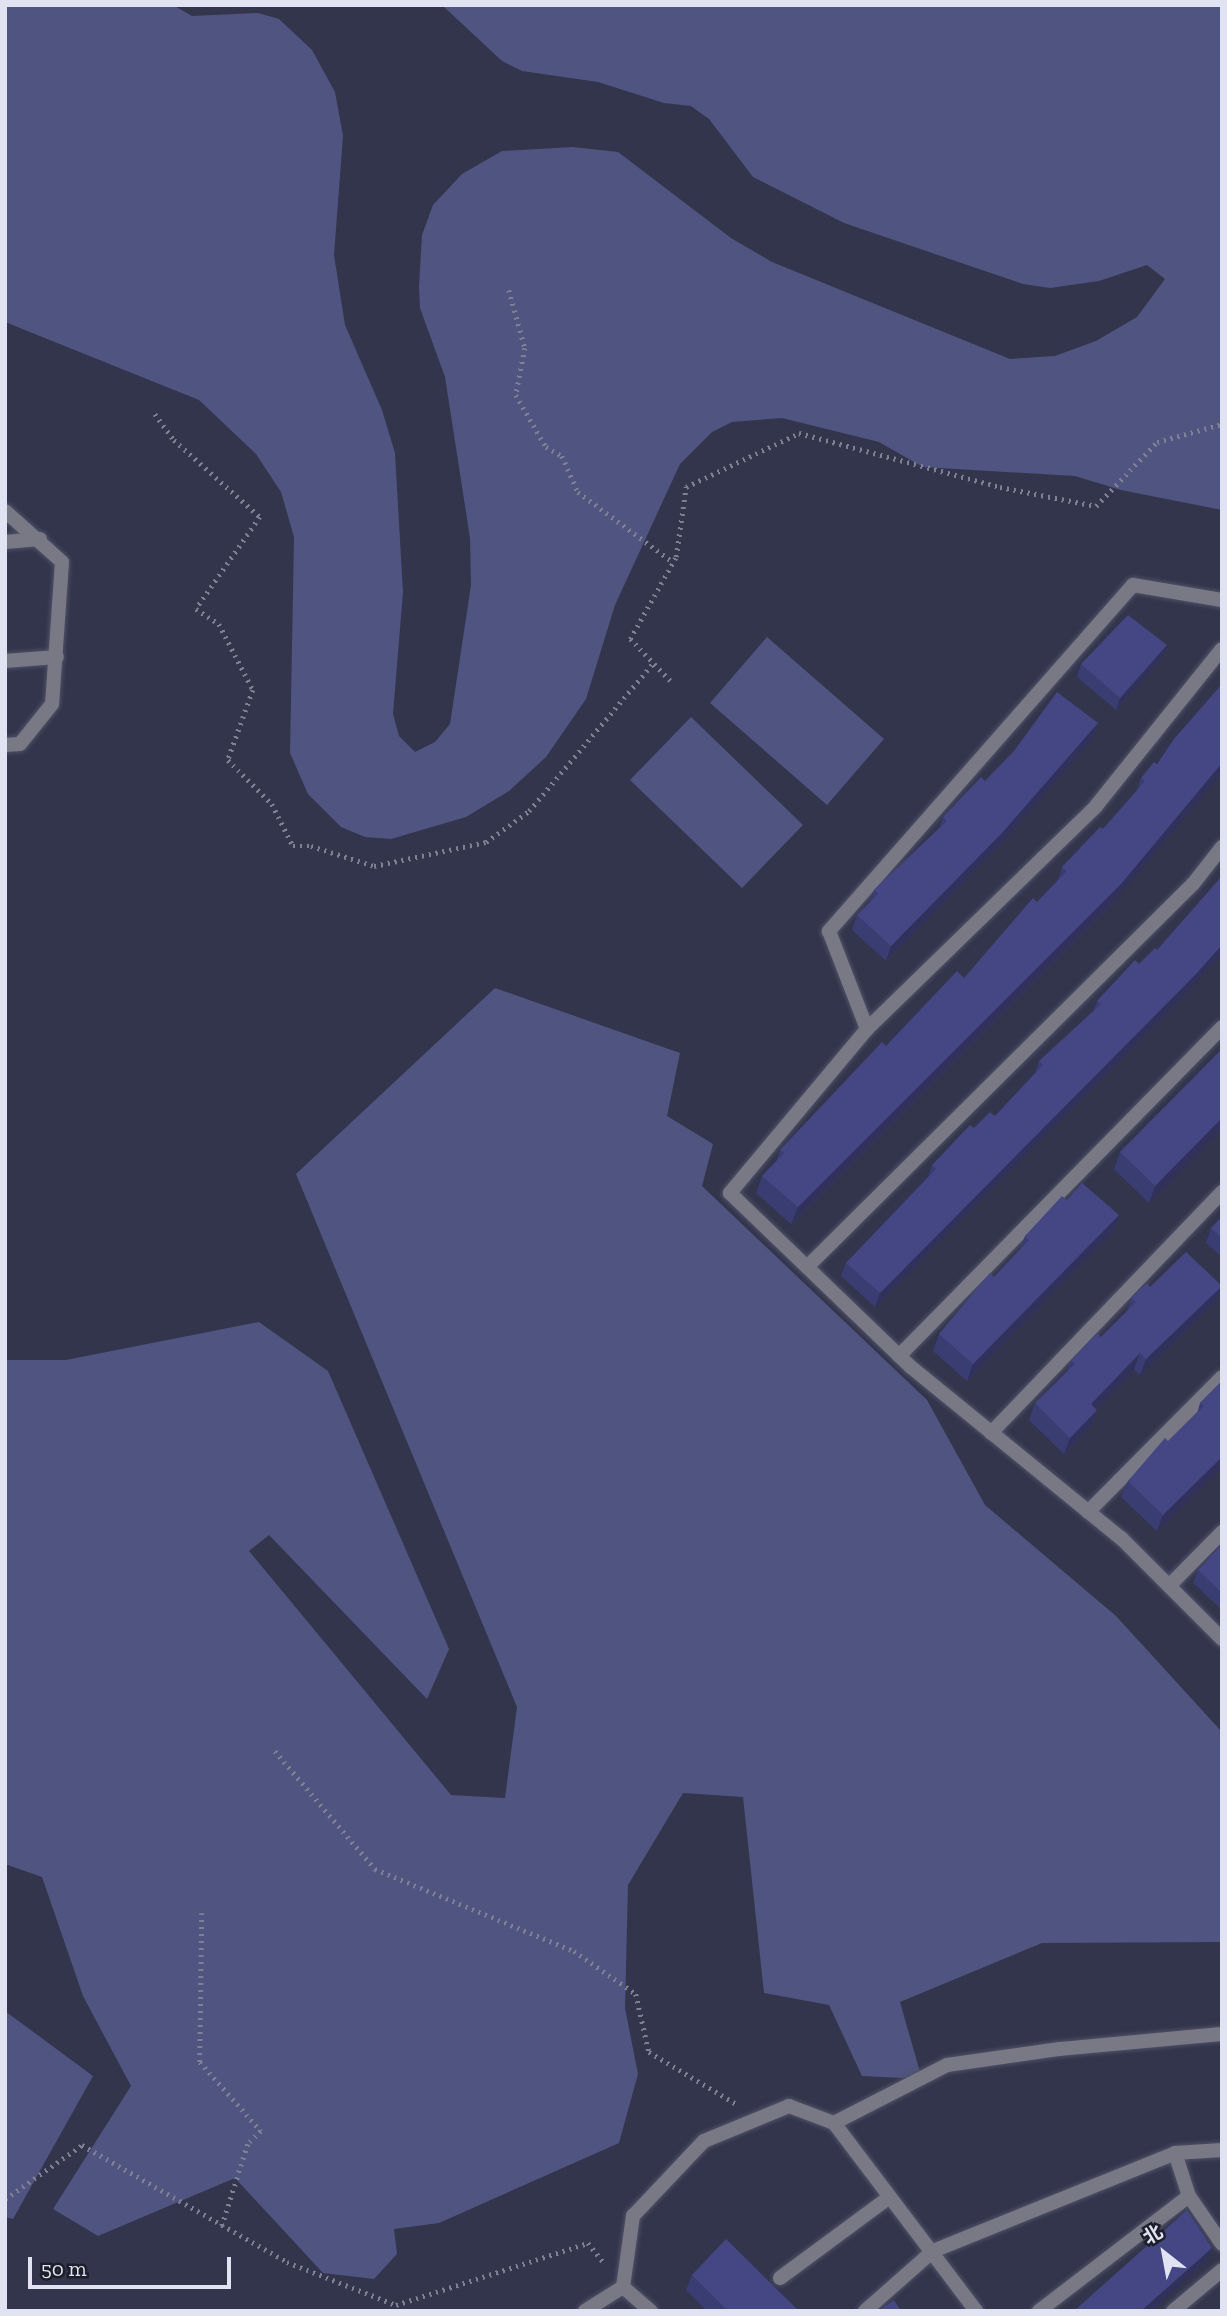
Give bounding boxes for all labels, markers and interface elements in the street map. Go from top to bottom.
north arrow [1129,2218,1199,2288]
text: 北 [1139,2220,1167,2249]
scale bar [32,2242,234,2286]
text: 50 m [41,2256,87,2281]

